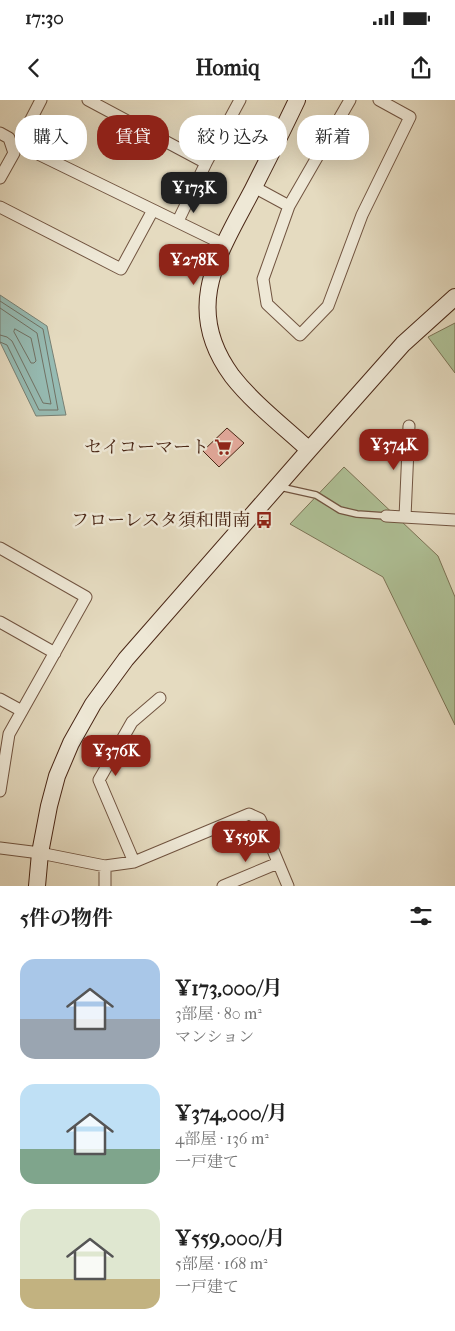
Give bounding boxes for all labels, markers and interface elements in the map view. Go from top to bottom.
text: 17:30 [25,7,64,29]
icon: back [20,54,48,82]
icon: share [407,54,435,82]
text: Homiq [195,55,260,81]
chip: 購入 [15,115,87,160]
chip: 賃貸 [97,115,169,160]
chip: 絞り込み [179,115,287,160]
chip: 新着 [297,115,369,160]
pin: ¥173K [159,172,229,214]
text: ¥173K [172,178,216,197]
pin: ¥278K [159,244,229,286]
text: ¥278K [170,250,218,269]
pin: ¥374K [359,428,429,471]
text: ¥374K [370,435,418,454]
place label: セイコーマート [84,437,209,458]
supermarket icon: セイコーマート [213,437,233,457]
place label: フローレスタ須和間南 [71,510,250,531]
bus stop icon: フローレスタ須和間南 [254,510,274,530]
pin: ¥376K [81,734,151,777]
text: ¥376K [92,741,140,760]
pin: ¥559K [211,820,281,863]
text: ¥559K [223,827,269,846]
icon: filters [407,902,435,930]
text: 5件の物件 [20,906,113,930]
text: ¥173,000/月 [175,976,283,1000]
icon: home [60,979,120,1039]
text: 3部屋 · 80 m² [175,1004,262,1023]
text: マンション [175,1027,254,1046]
text: ¥374,000/月 [175,1101,288,1125]
icon: home [60,1104,120,1164]
text: 4部屋 · 136 m² [175,1129,269,1148]
text: 一戸建て [175,1152,239,1171]
text: ¥559,000/月 [175,1226,286,1250]
icon: home [60,1229,120,1289]
text: 5部屋 · 168 m² [175,1254,268,1273]
text: 一戸建て [175,1277,239,1296]

